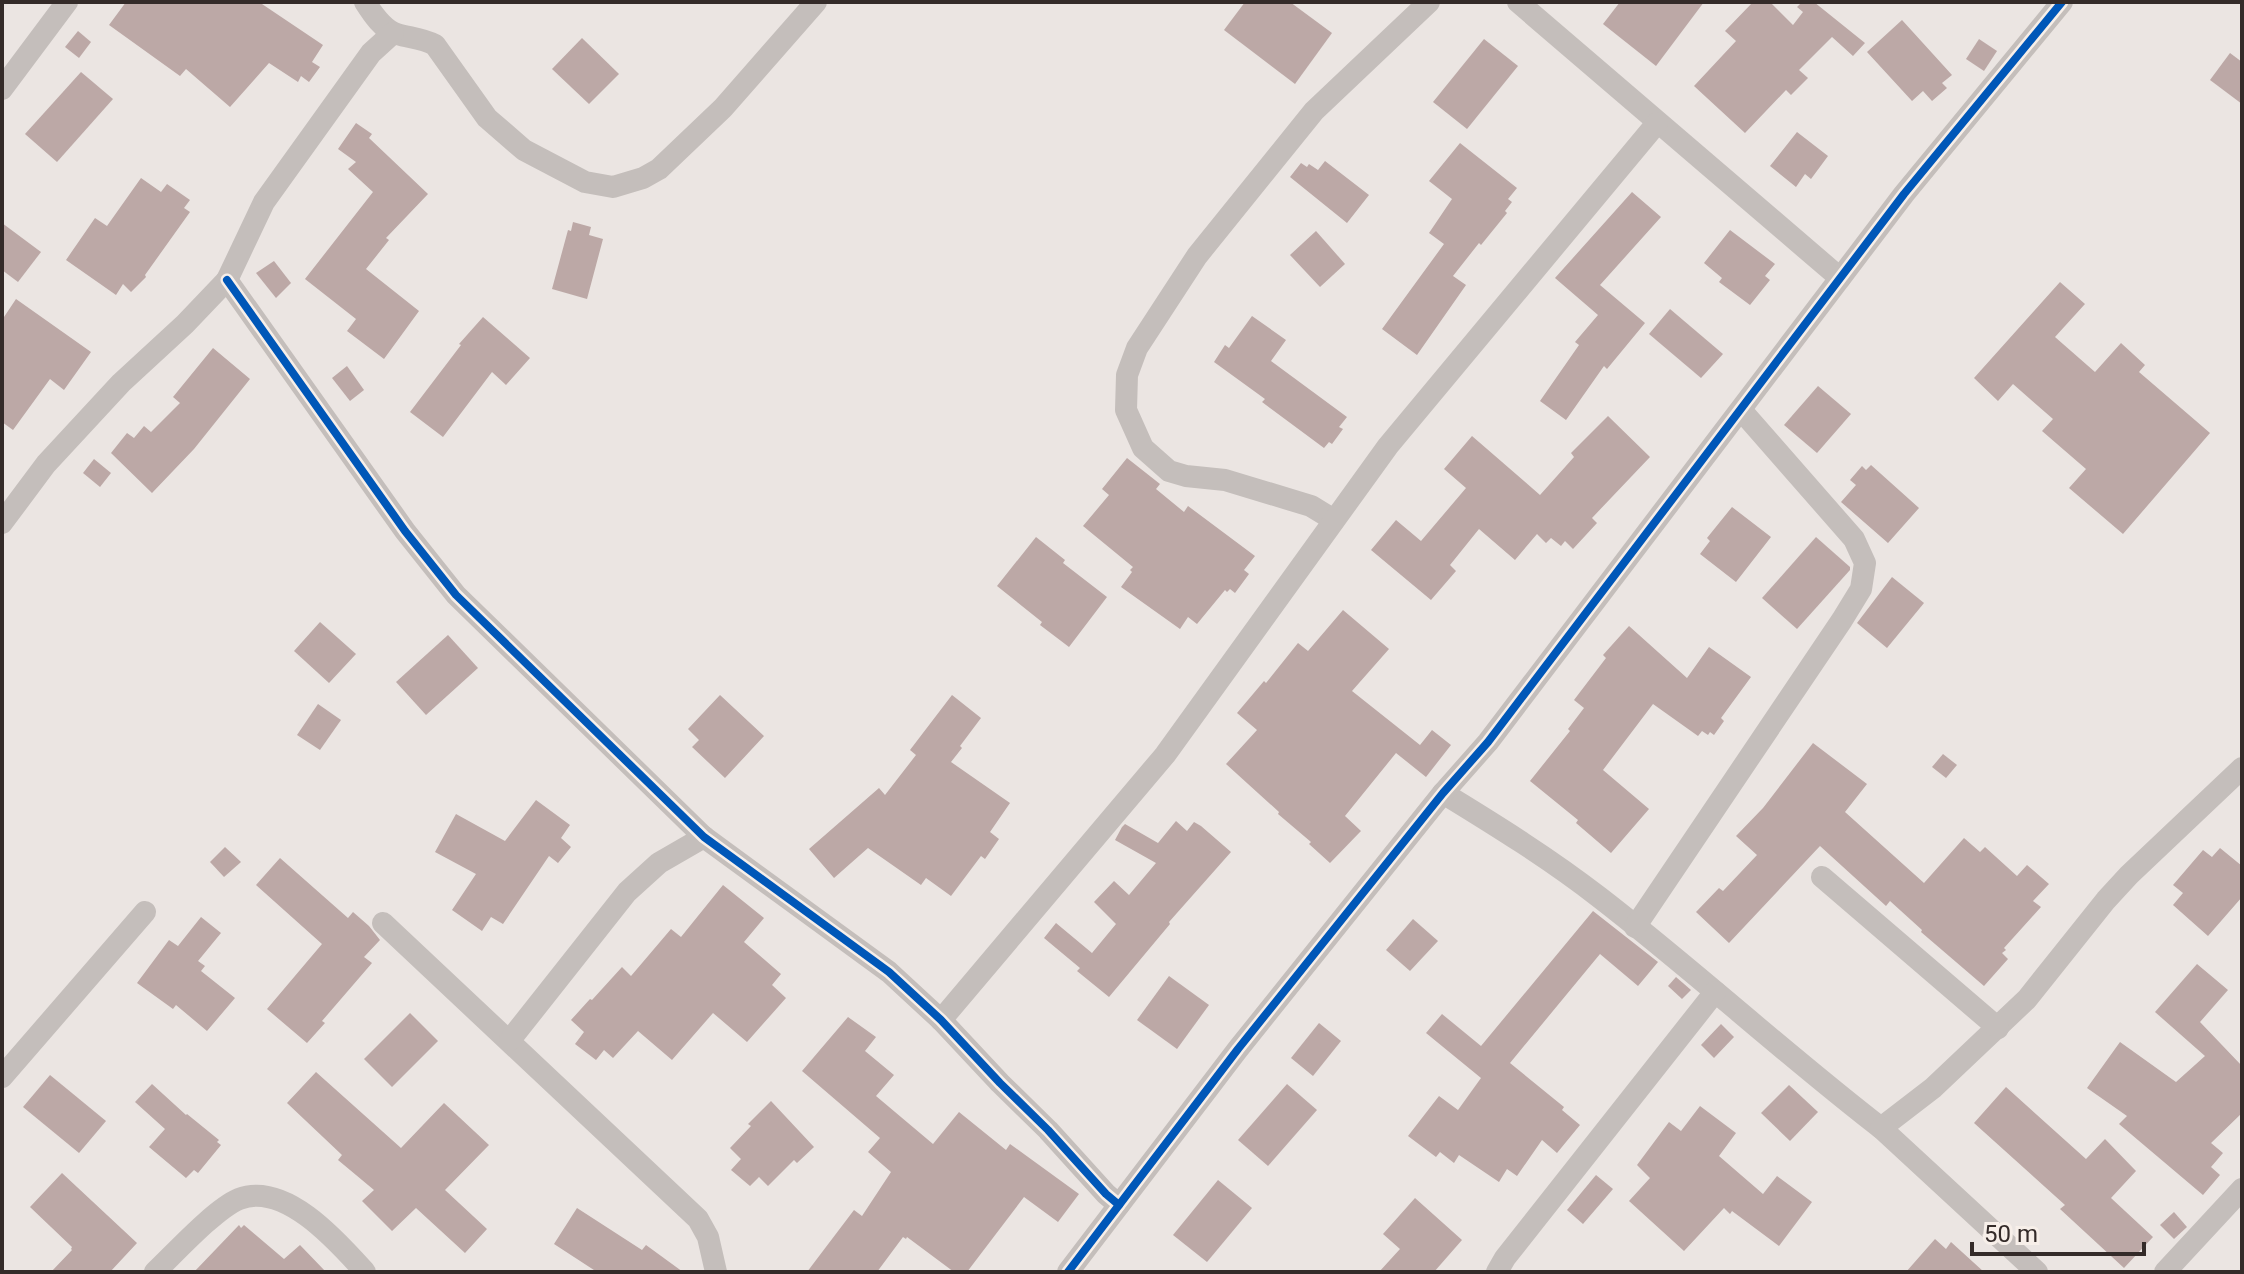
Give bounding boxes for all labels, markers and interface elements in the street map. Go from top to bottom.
scale bar [1972,1206,2144,1256]
text: 50 m [1984,1220,2038,1248]

